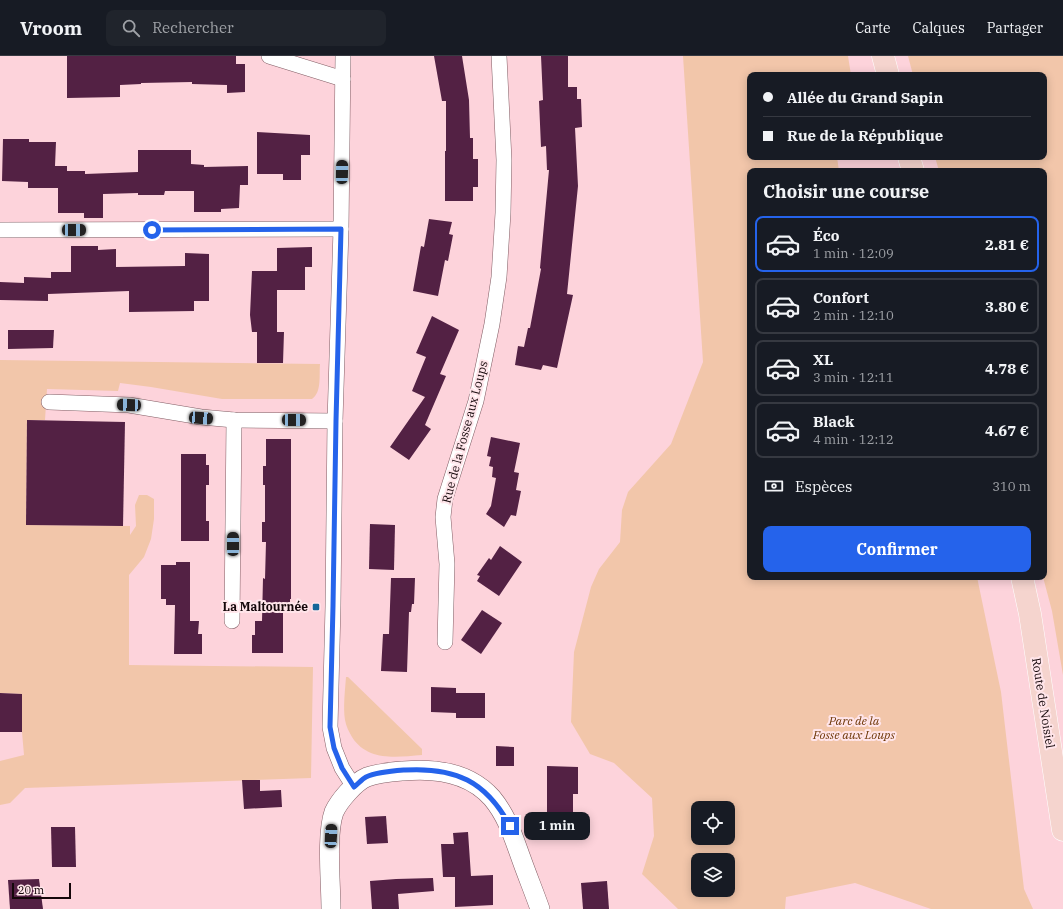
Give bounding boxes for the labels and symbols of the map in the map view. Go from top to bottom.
car [336,160,348,184]
route start [143,221,161,239]
car [62,224,86,236]
street label: Rue de la Fosse aux Loups [438,359,491,505]
car [117,399,141,411]
car [189,411,213,425]
car [282,414,306,426]
car [227,532,239,556]
place label: La Maltournée [223,599,308,614]
marker: La Maltournée [311,602,321,612]
street label: Route de Noisiel [1029,657,1058,750]
park label: Parc de la Fosse aux Loups [812,713,895,742]
callout: 1 min [524,812,590,840]
route end [501,817,519,835]
car [324,824,338,848]
scale bar [12,881,71,900]

